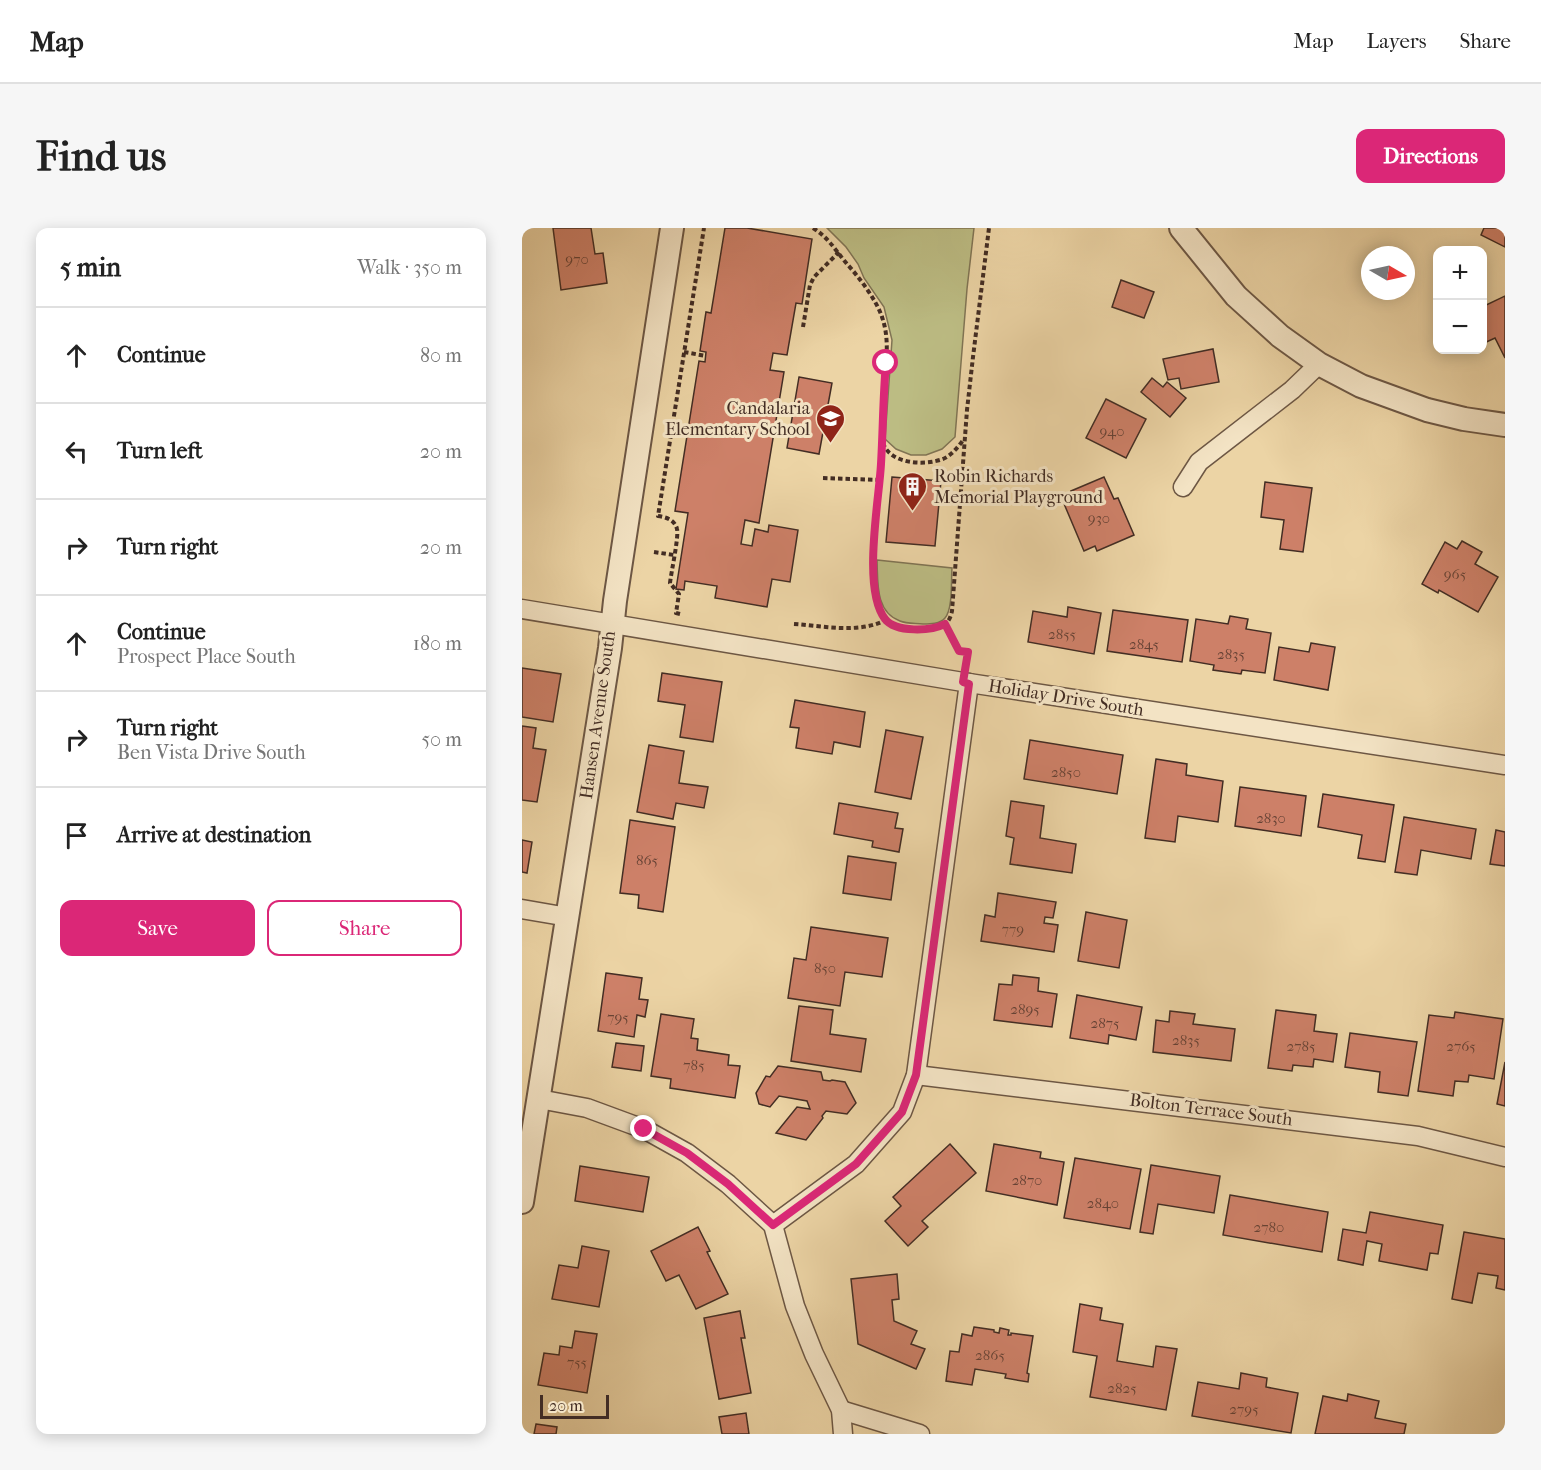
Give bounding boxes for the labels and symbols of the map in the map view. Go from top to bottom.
north arrow [1361,246,1415,300]
house number: 970 [565,250,589,268]
route start [872,349,898,375]
place label: Candalaria Elementary School [665,398,811,440]
school or university icon: Candalaria Elementary School [815,402,847,444]
house number: 940 [1100,422,1124,440]
place label: Robin Richards Memorial Playground [934,466,1103,508]
building icon: Robin Richards Memorial Playground [897,470,929,512]
house number: 930 [1088,509,1110,527]
house number: 965 [1444,565,1466,583]
house number: 2855 [1048,625,1076,643]
street label: Hansen Avenue South [576,629,620,801]
house number: 2845 [1129,635,1159,653]
house number: 2835 [1217,645,1245,663]
street label: Holiday Drive South [987,675,1145,721]
house number: 2850 [1051,763,1081,781]
house number: 2830 [1256,809,1286,827]
house number: 865 [636,851,658,869]
house number: 779 [1002,920,1024,938]
house number: 850 [814,959,836,977]
house number: 2895 [1010,1000,1040,1018]
house number: 795 [607,1008,629,1026]
house number: 2875 [1091,1014,1119,1032]
house number: 2835 [1172,1031,1200,1049]
house number: 2785 [1287,1037,1315,1055]
house number: 2765 [1446,1037,1476,1055]
house number: 785 [683,1056,705,1074]
street label: Bolton Terrace South [1128,1090,1294,1130]
route end [630,1115,656,1141]
house number: 2870 [1012,1171,1042,1189]
house number: 2840 [1087,1194,1119,1212]
house number: 2780 [1254,1218,1284,1236]
house number: 2865 [975,1346,1005,1364]
house number: 755 [567,1353,587,1371]
house number: 2825 [1107,1379,1137,1397]
scale bar [540,1392,609,1420]
house number: 2795 [1229,1400,1259,1418]

